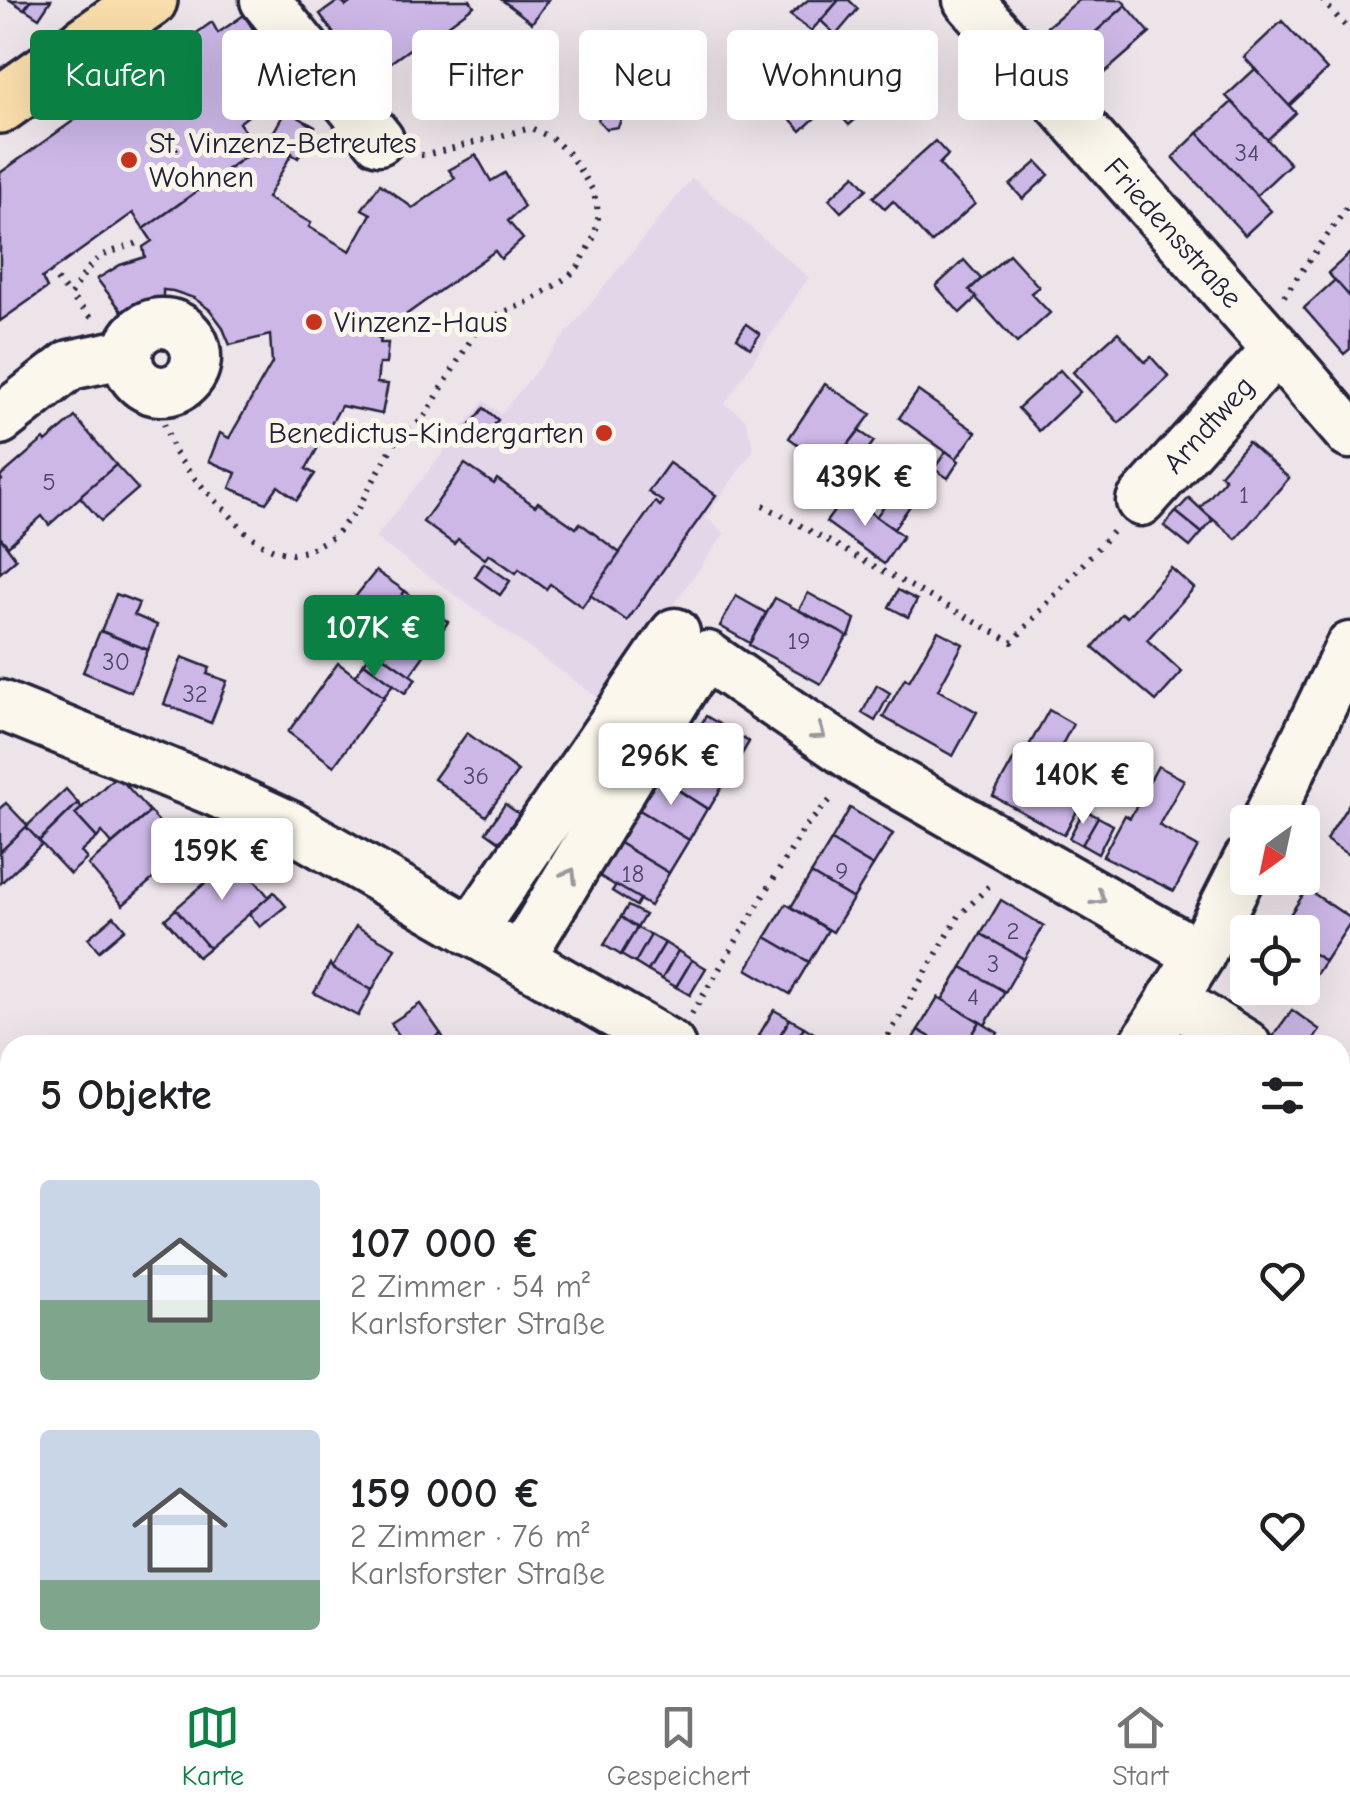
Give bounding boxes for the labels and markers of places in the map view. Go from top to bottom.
place label: St. Vinzenz-Betreutes Wohnen [149,126,416,195]
marker: St. Vinzenz-Betreutes Wohnen [118,149,140,171]
place label: Vinzenz-Haus [334,305,508,340]
marker: Vinzenz-Haus [303,311,325,333]
place label: Benedictus-Kindergarten [268,416,584,451]
marker: Benedictus-Kindergarten [593,422,615,444]
pin: 439K € [784,444,946,529]
pin: 107K € [293,595,455,680]
pin: 296K € [590,723,752,808]
pin: 140K € [1002,742,1164,827]
pin: 159K € [141,818,303,903]

